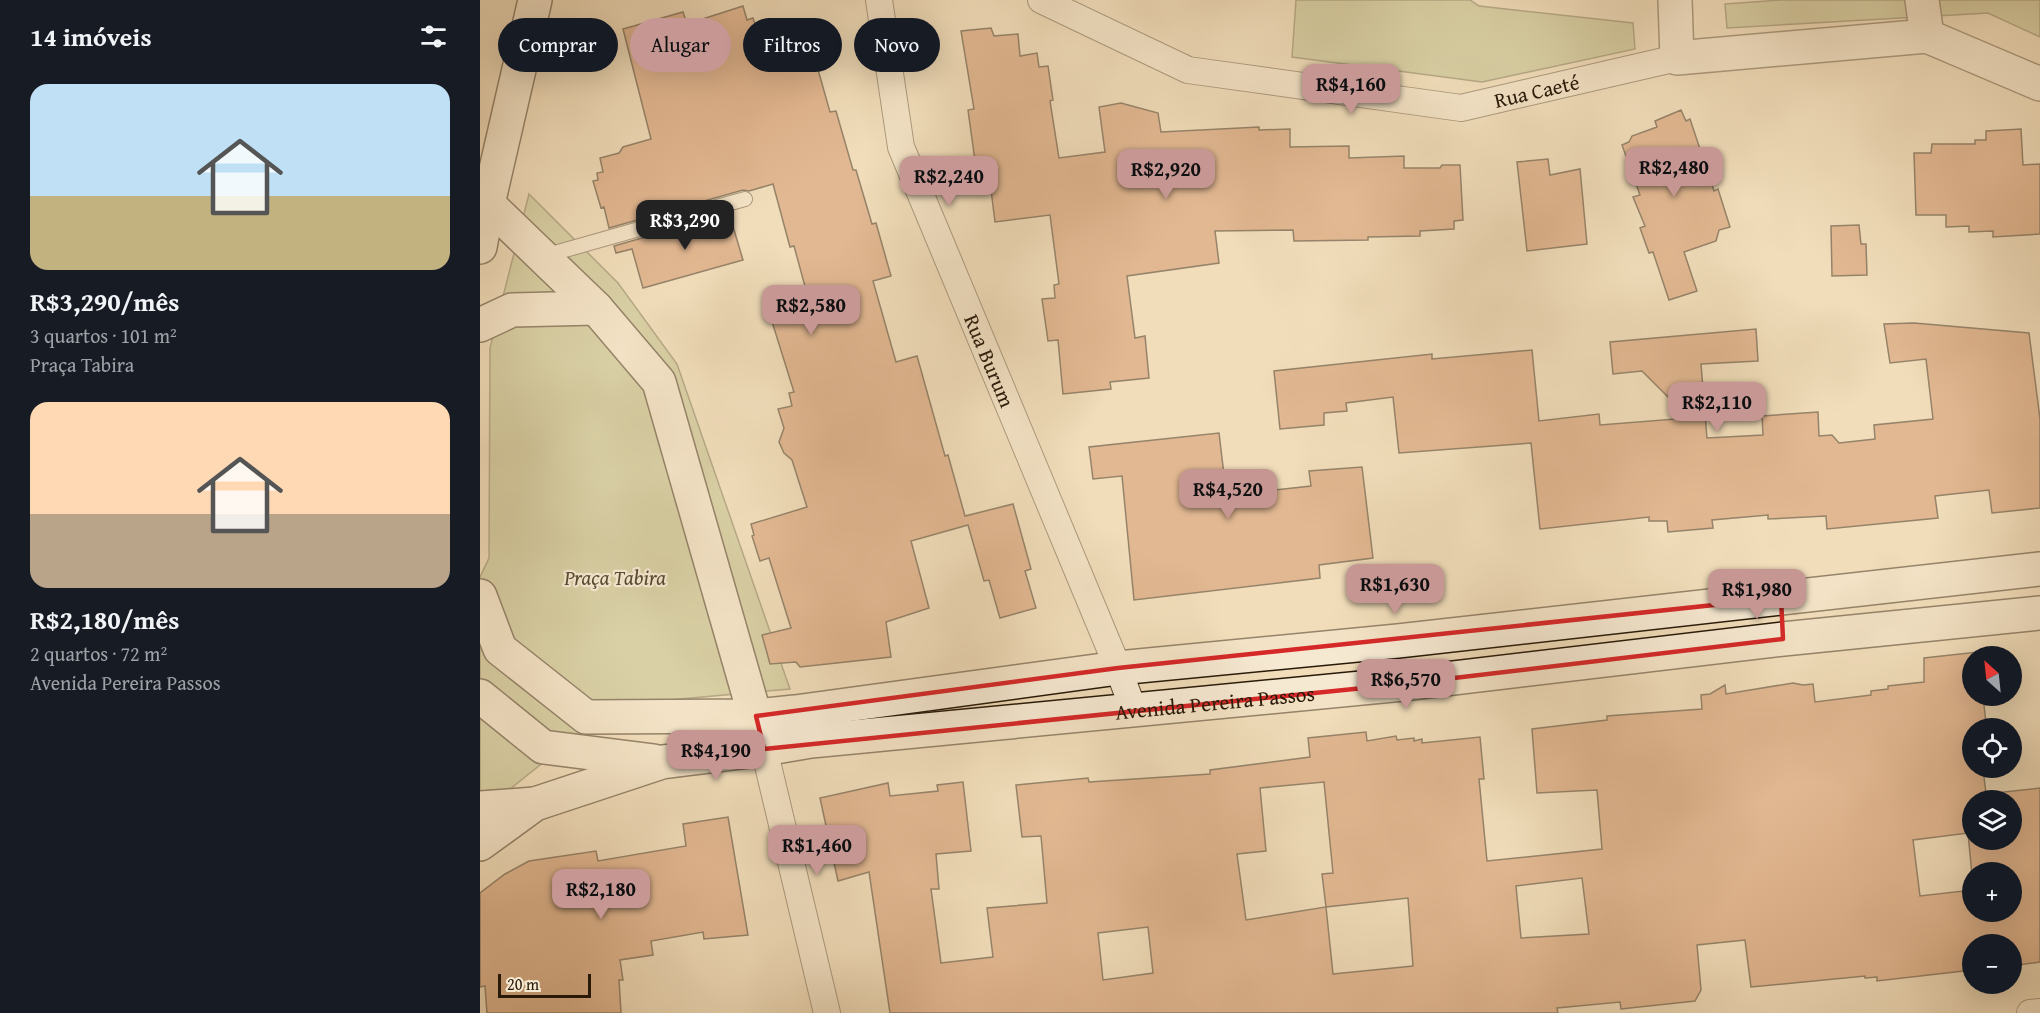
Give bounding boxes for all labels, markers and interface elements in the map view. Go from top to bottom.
text: 14 imóveis [30,17,152,56]
chip: Comprar [498,18,618,72]
chip: Alugar [630,18,731,72]
chip: Filtros [743,18,842,72]
chip: Novo [854,18,940,72]
icon: filters [417,20,450,53]
pin: R$4,160 [1296,64,1406,115]
street label: Rua Caeté [1491,66,1582,115]
text: R$4,160 [1316,69,1386,98]
icon: home [186,123,294,231]
pin: R$2,480 [1619,147,1729,198]
pin: R$2,920 [1111,149,1221,200]
text: R$2,480 [1639,152,1709,181]
text: R$2,920 [1131,154,1201,183]
pin: R$2,240 [894,156,1004,207]
text: R$2,240 [914,161,984,190]
pin: R$3,290 [630,200,740,251]
text: R$3,290 [650,205,720,234]
text: R$3,290/mês [30,282,179,321]
pin: R$2,580 [756,285,866,336]
text: R$2,580 [776,290,846,319]
street label: Rua Burum [957,309,1023,412]
text: 3 quartos · 101 m² [30,321,177,350]
text: Praça Tabira [30,350,134,379]
pin: R$2,110 [1662,382,1772,433]
text: R$2,110 [1682,387,1752,416]
icon: home [186,441,294,549]
pin: R$4,520 [1173,469,1283,520]
text: R$4,520 [1193,474,1263,503]
park label: Praça Tabira [563,562,666,593]
pin: R$1,630 [1340,564,1450,615]
text: R$1,630 [1360,569,1430,598]
pin: R$1,980 [1702,569,1812,620]
text: R$1,980 [1722,574,1792,603]
text: R$2,180/mês [30,600,179,639]
text: 2 quartos · 72 m² [30,639,167,668]
north arrow [1962,646,2022,706]
map controls [1962,646,2022,994]
pin: R$6,570 [1351,659,1461,710]
text: R$6,570 [1371,664,1441,693]
text: Avenida Pereira Passos [30,668,221,697]
street label: Avenida Pereira Passos [1114,677,1316,727]
button: locate [1962,718,2022,778]
pin: R$4,190 [661,730,771,781]
text: R$4,190 [681,735,751,764]
button: layers [1962,790,2022,850]
pin: R$1,460 [762,825,872,876]
text: R$1,460 [782,830,852,859]
button: + [1962,862,2022,922]
pin: R$2,180 [546,869,656,920]
text: R$2,180 [566,874,636,903]
button: − [1962,934,2022,994]
scale bar [498,971,591,998]
text: 20 m [507,972,539,996]

